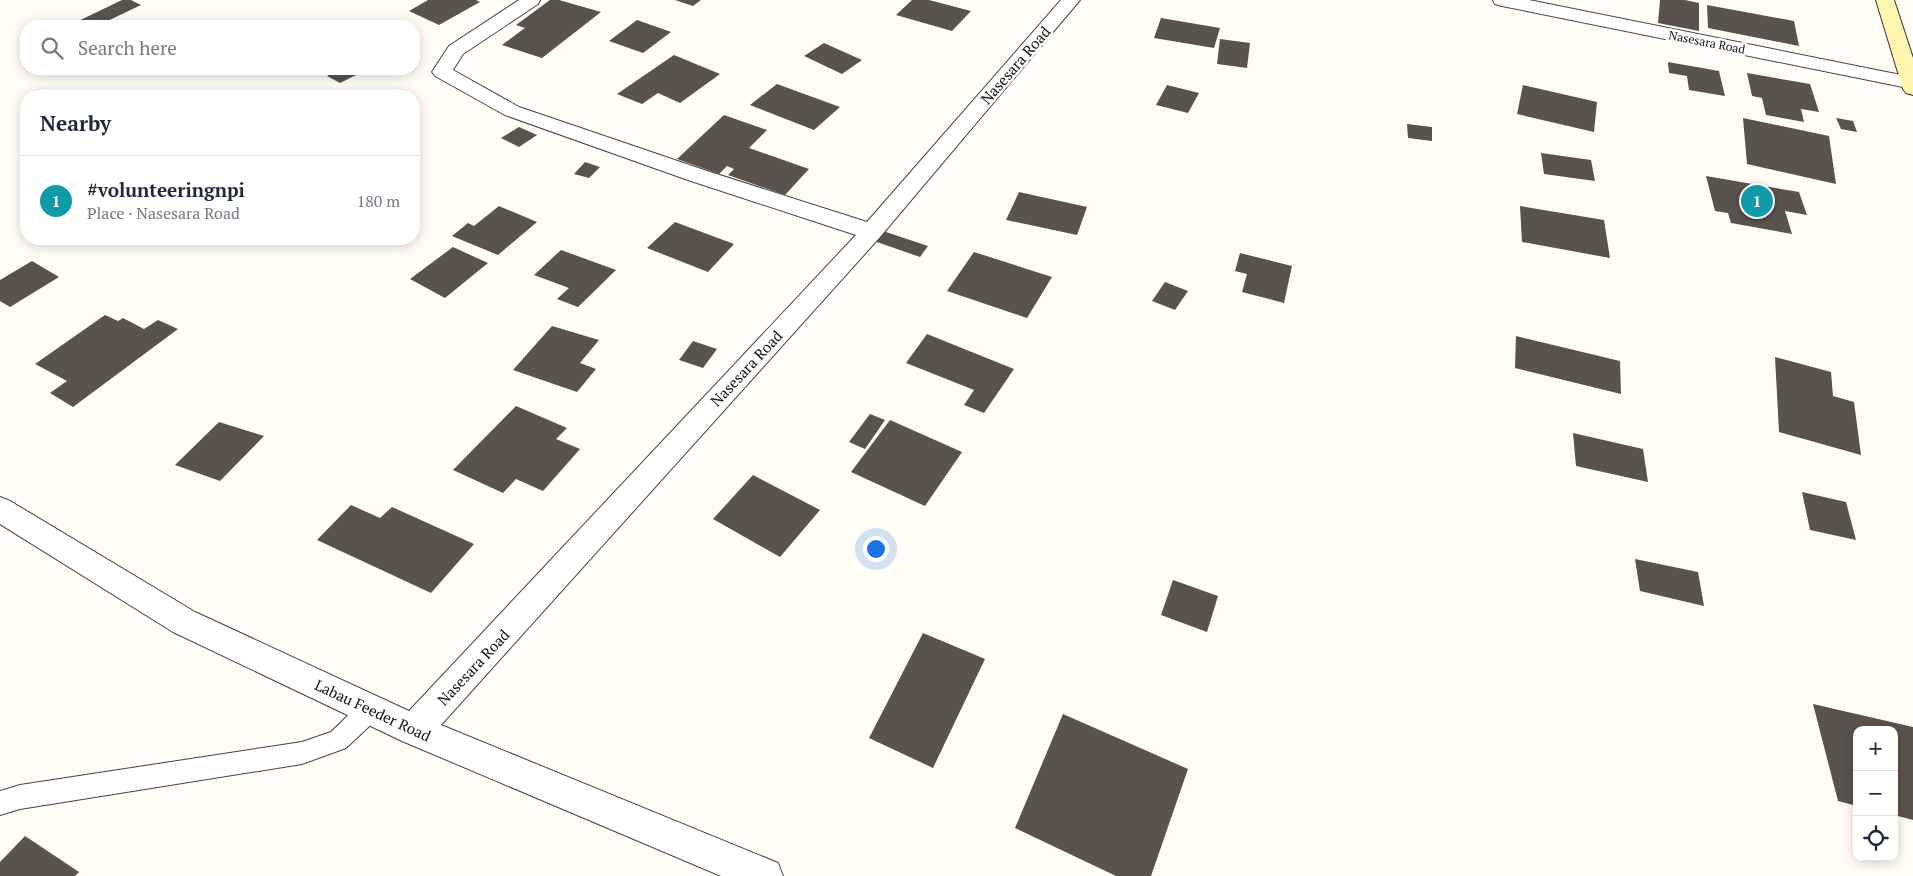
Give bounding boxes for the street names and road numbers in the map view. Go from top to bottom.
street label: Nasesara Road [976,22,1054,108]
street label: Nasesara Road [1667,27,1747,57]
street label: Nasesara Road [706,326,786,410]
street label: Nasesara Road [433,625,513,709]
street label: Labau Feeder Road [312,674,434,746]

